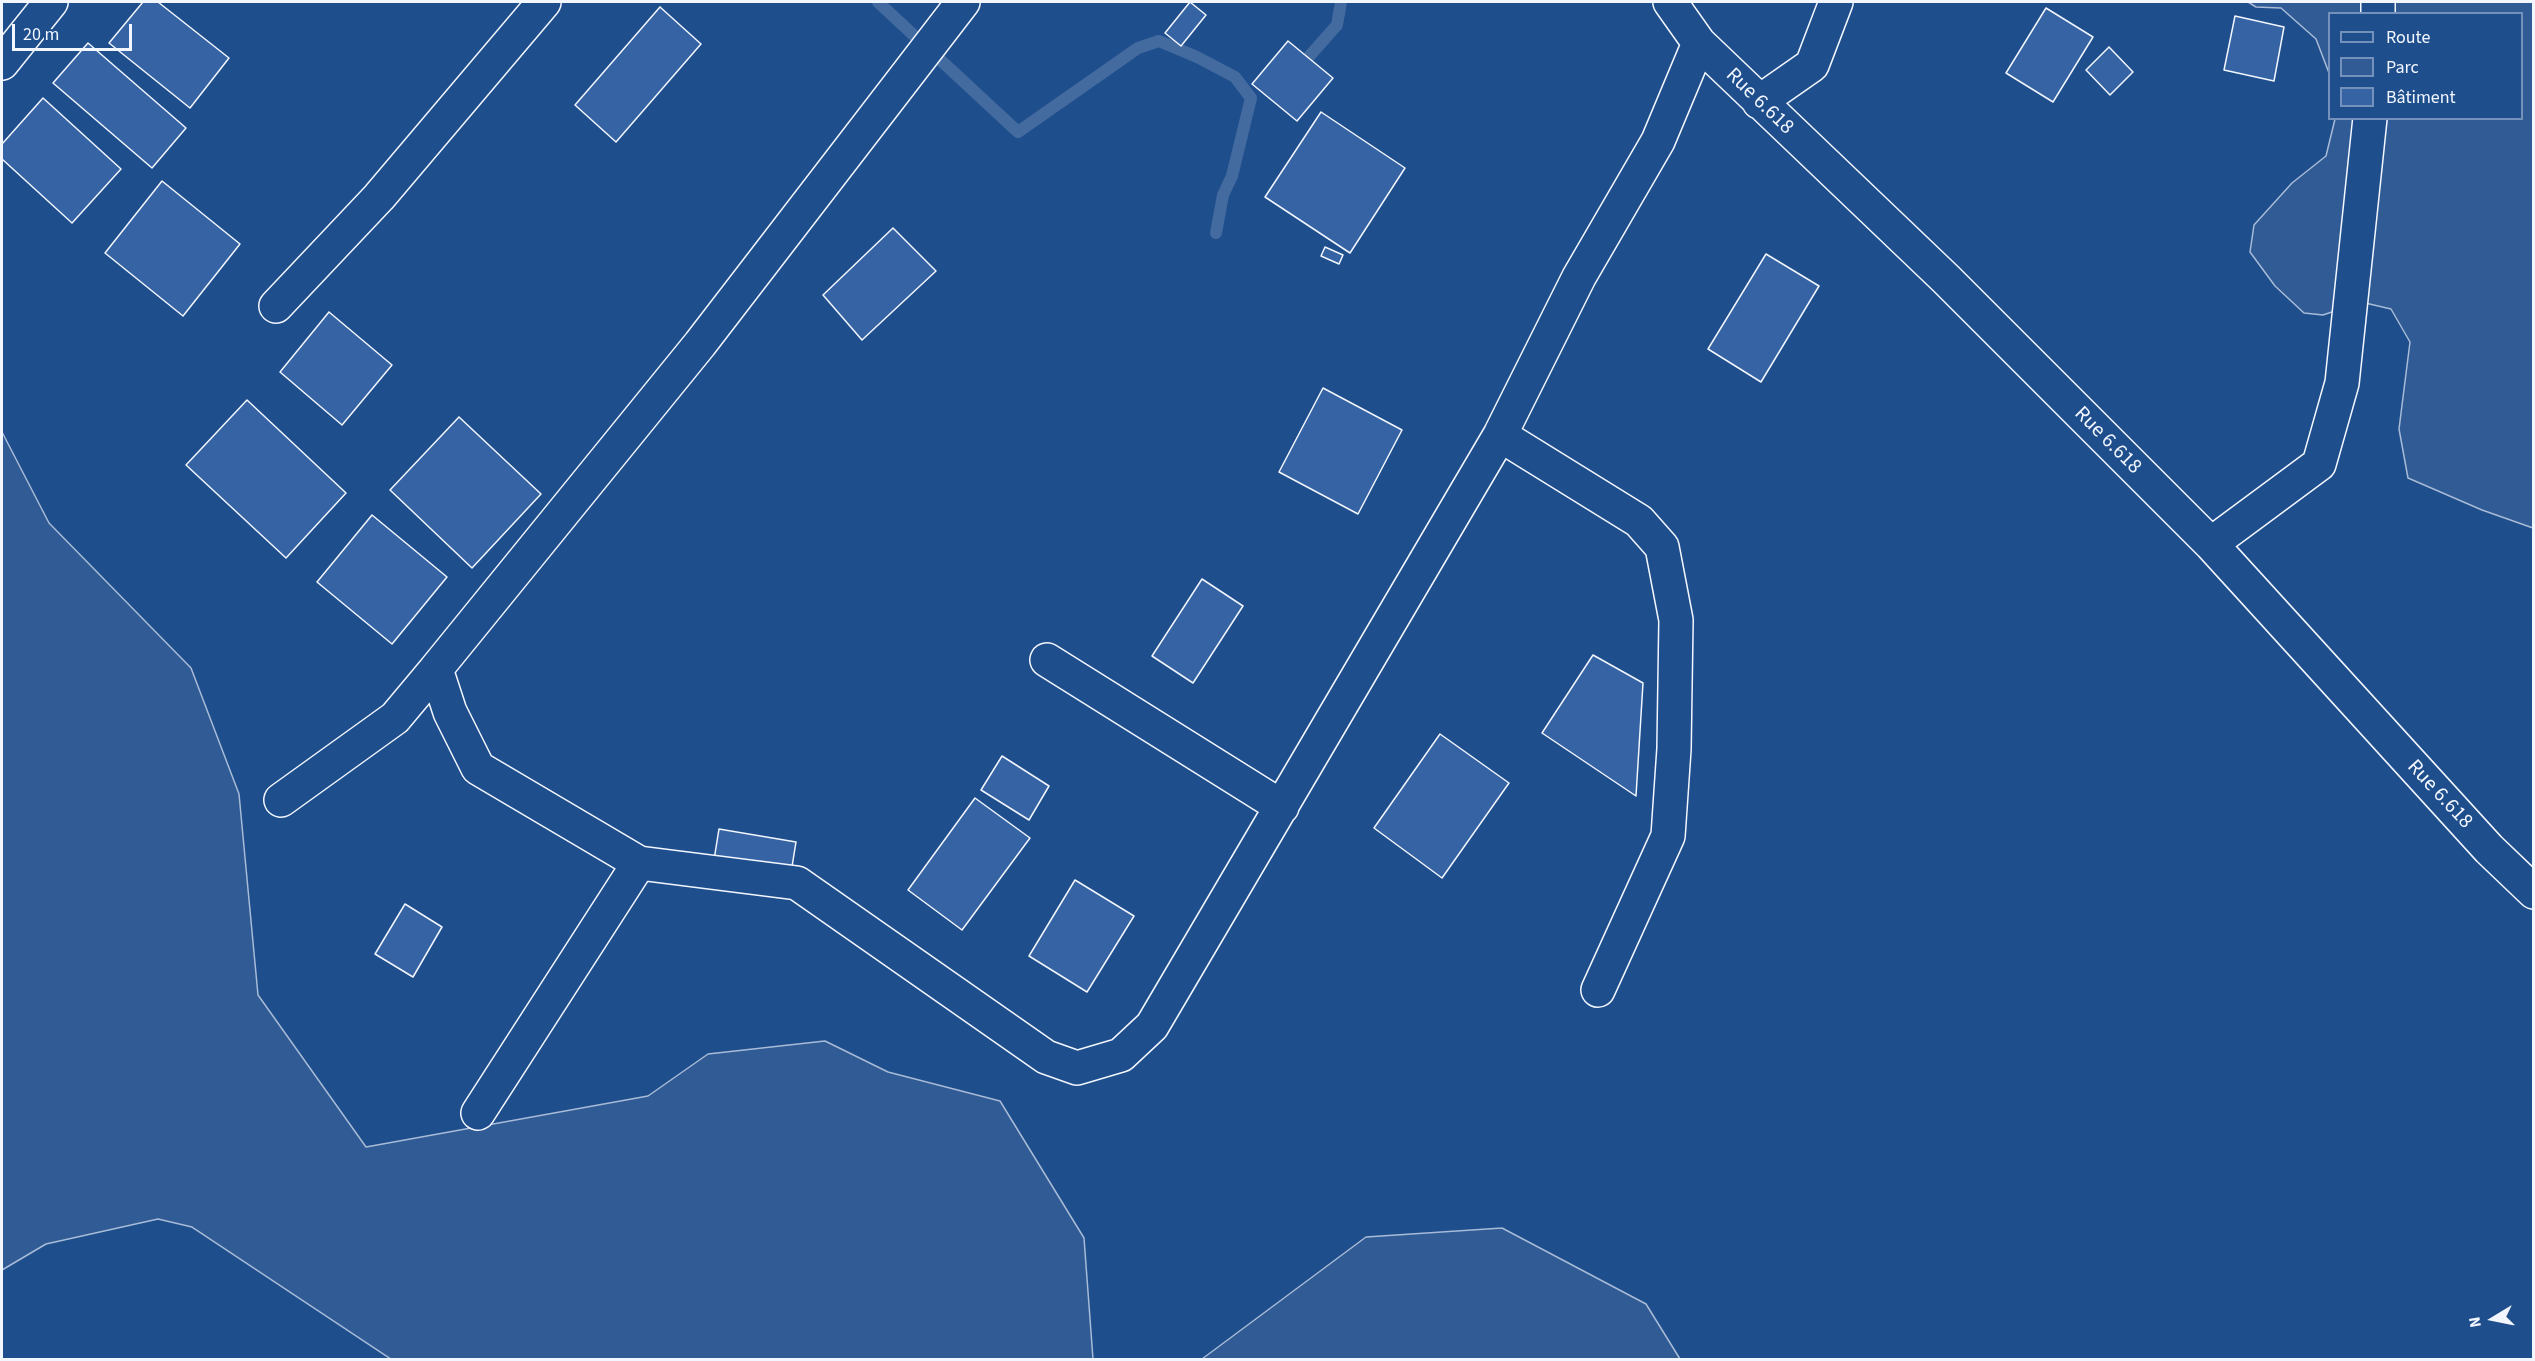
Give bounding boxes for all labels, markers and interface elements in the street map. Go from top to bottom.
scale bar [15,12,135,50]
legend [2328,12,2523,120]
text: 20 m [23,22,59,47]
text: Route [2386,25,2430,50]
text: Parc [2386,55,2419,80]
street label: Rue 6.618 [1720,63,1798,141]
text: Bâtiment [2386,85,2456,110]
street label: Rue 6.618 [2068,402,2146,480]
street label: Rue 6.618 [2401,755,2477,835]
north arrow [2463,1289,2523,1349]
text: N [2464,1315,2487,1329]

